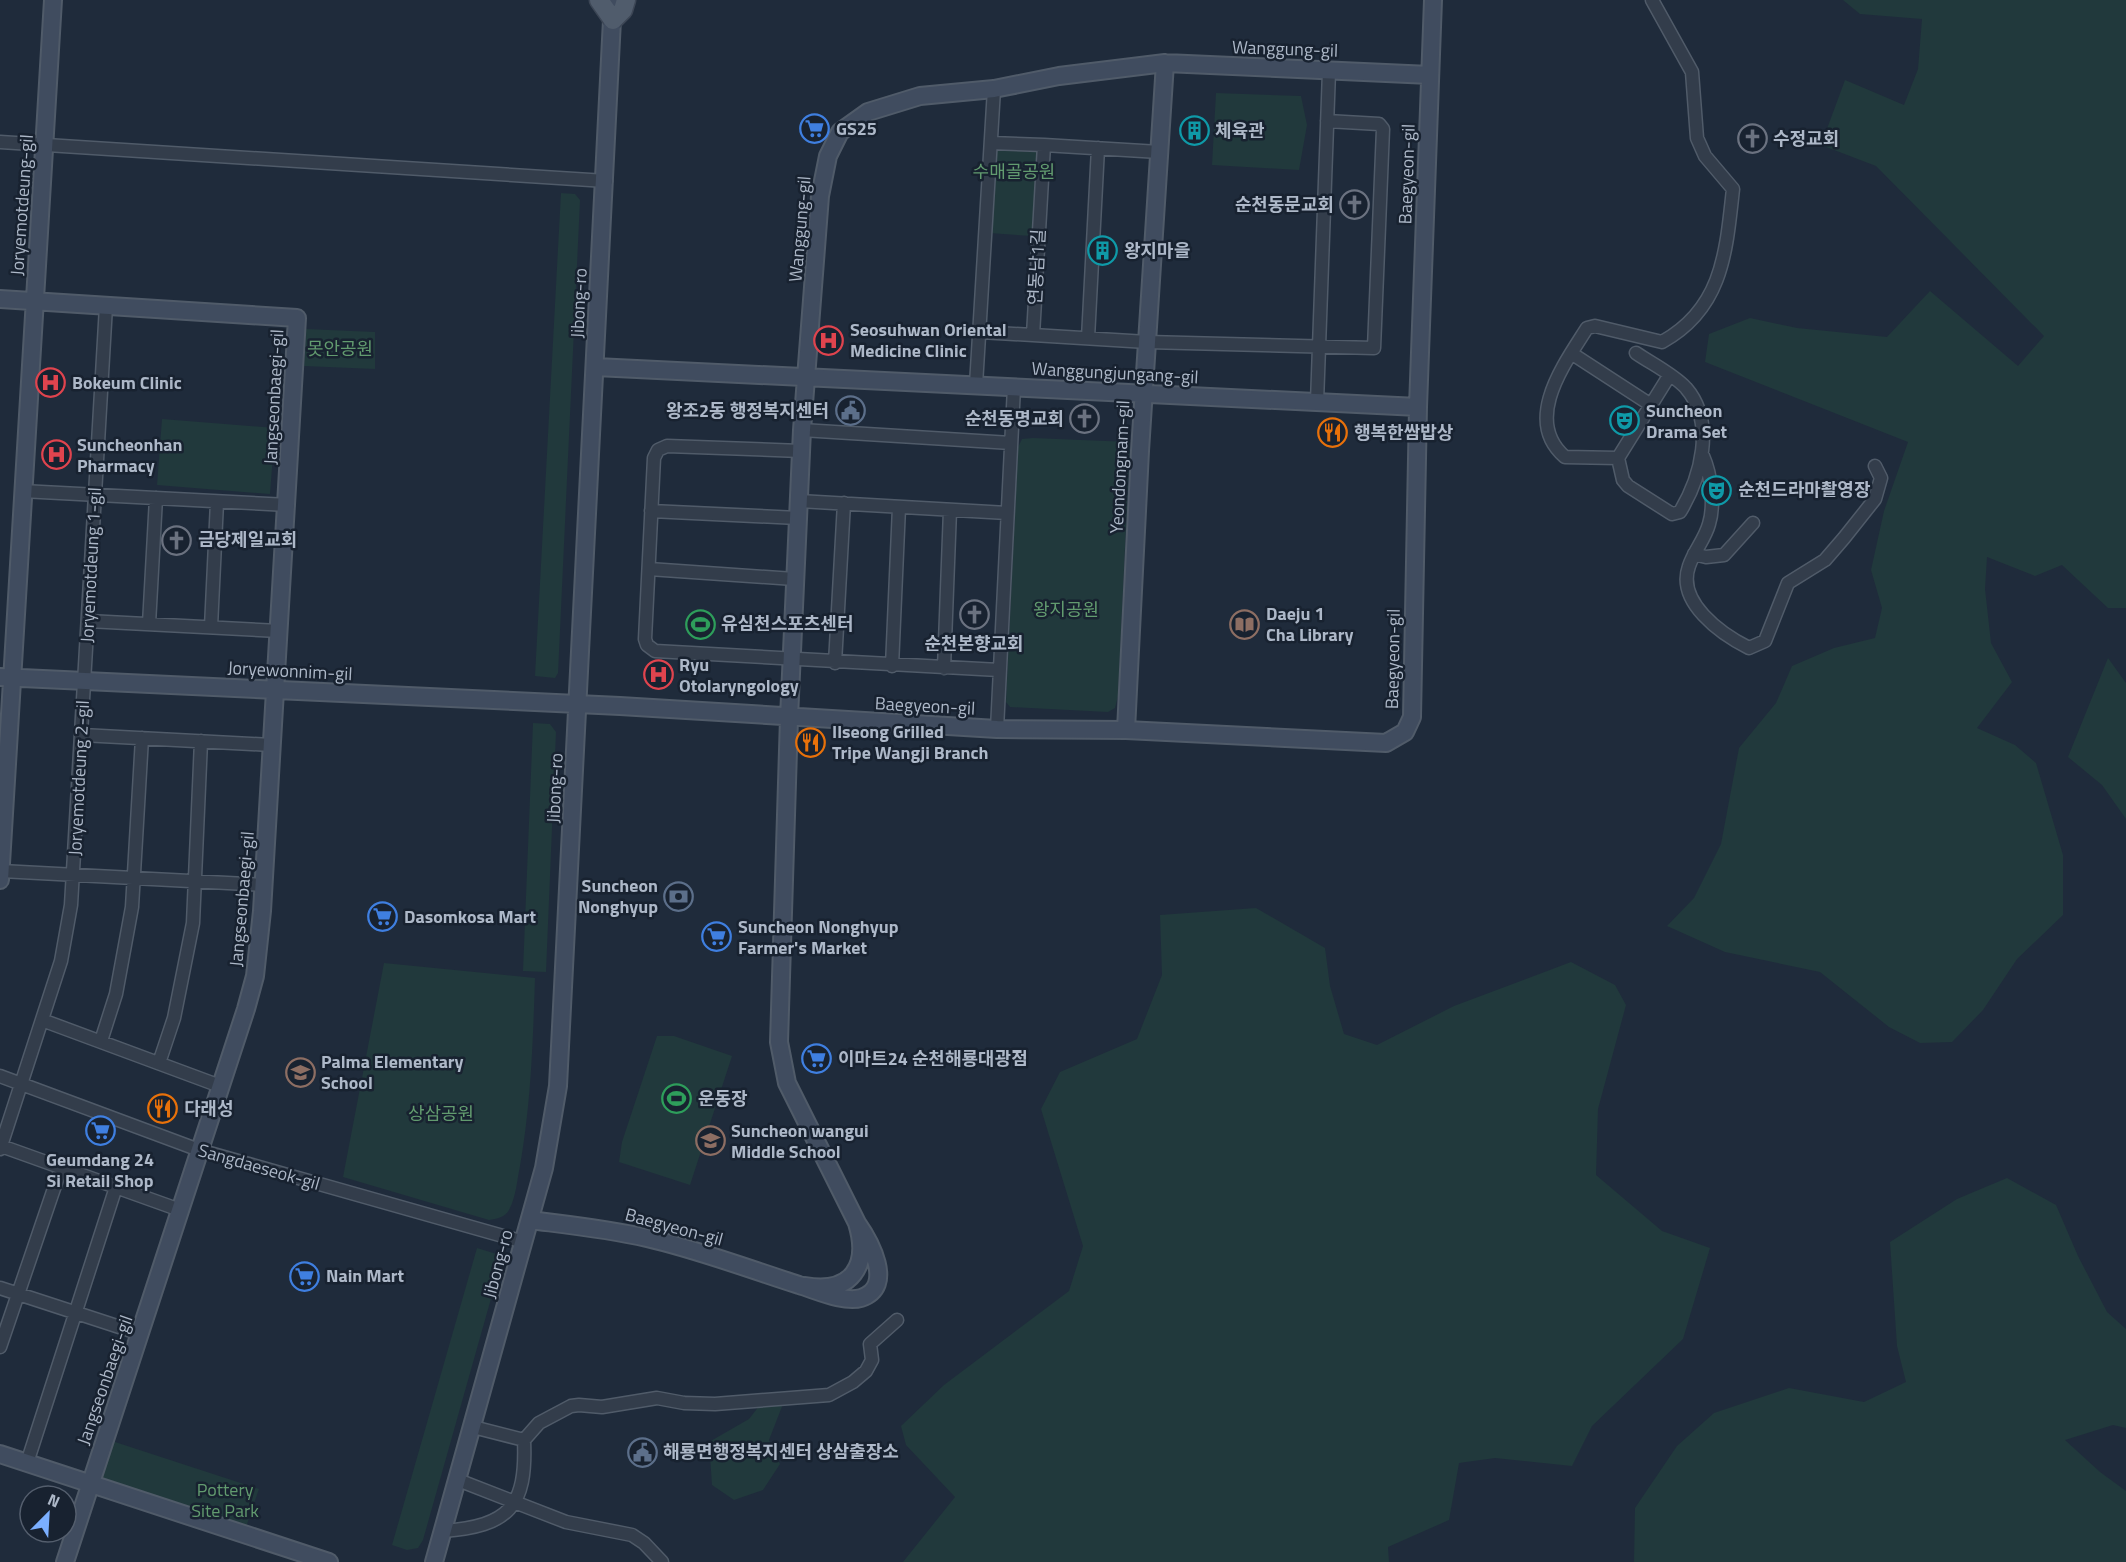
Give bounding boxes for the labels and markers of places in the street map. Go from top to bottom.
supermarket icon: GS25 [799,113,831,145]
place label: GS25 [836,115,877,142]
building icon: 체육관 [1178,115,1210,147]
place label: 체육관 [1215,117,1265,144]
church icon: 수정교회 [1736,123,1768,155]
place label: 수정교회 [1773,125,1839,152]
church icon: 순천동문교회 [1339,189,1371,221]
place label: 순천동문교회 [1235,191,1334,218]
building icon: 왕지마을 [1087,235,1119,267]
place label: 왕지마을 [1124,237,1190,264]
place label: Seosuhwan Oriental Medicine Clinic [850,316,1007,364]
hospital icon: Seosuhwan Oriental Medicine Clinic [813,324,845,356]
hospital icon: Bokeum Clinic [35,367,67,399]
place label: Bokeum Clinic [72,369,182,396]
public building icon: 왕조2동 행정복지센터 [834,395,866,427]
place label: 왕조2동 행정복지센터 [666,397,829,424]
place label: Suncheon Drama Set [1646,397,1728,445]
church icon: 순천동명교회 [1069,403,1101,435]
place label: 순천동명교회 [965,405,1064,432]
theatre icon: Suncheon Drama Set [1609,405,1641,437]
restaurant icon: 행복한쌈밥상 [1317,417,1349,449]
place label: 행복한쌈밥상 [1354,419,1454,446]
place label: Suncheonhan Pharmacy [77,431,183,479]
hospital icon: Suncheonhan Pharmacy [40,439,72,471]
theatre icon: 순천드라마촬영장 [1701,474,1733,506]
place label: 순천드라마촬영장 [1738,476,1871,503]
church icon: 금당제일교회 [161,524,193,556]
place label: 금당제일교회 [198,526,297,553]
church icon: 순천본향교회 [958,599,990,631]
place label: Daeju 1 Cha Library [1266,600,1353,648]
sports icon: 유심천스포츠센터 [684,608,716,640]
library icon: Daeju 1 Cha Library [1229,608,1261,640]
place label: 유심천스포츠센터 [721,610,853,637]
place label: 순천본향교회 [924,630,1024,657]
place label: Ryu Otolaryngology [679,651,799,699]
hospital icon: Ryu Otolaryngology [642,659,674,691]
place label: Ilseong Grilled Tripe Wangji Branch [832,718,989,766]
restaurant icon: Ilseong Grilled Tripe Wangji Branch [795,726,827,758]
place label: Suncheon Nonghyup [578,872,658,920]
bank icon: Suncheon Nonghyup [663,880,695,912]
supermarket icon: Dasomkosa Mart [367,901,399,933]
place label: Dasomkosa Mart [404,903,537,930]
place label: Suncheon Nonghyup Farmer's Market [738,913,899,961]
supermarket icon: Suncheon Nonghyup Farmer's Market [701,921,733,953]
supermarket icon: 이마트24 순천해룡대광점 [801,1043,833,1075]
place label: 이마트24 순천해룡대광점 [838,1045,1028,1072]
place label: Palma Elementary School [321,1048,464,1096]
school or university icon: Palma Elementary School [284,1056,316,1088]
sports icon: 운동장 [661,1083,693,1115]
place label: 운동장 [698,1085,748,1112]
restaurant icon: 다래성 [147,1093,179,1125]
place label: 다래성 [184,1095,234,1122]
supermarket icon: Geumdang 24 Si Retail Shop [84,1115,116,1147]
place label: Suncheon wangui Middle School [731,1117,869,1165]
school or university icon: Suncheon wangui Middle School [694,1125,726,1157]
place label: Geumdang 24 Si Retail Shop [46,1146,154,1194]
supermarket icon: Nain Mart [289,1260,321,1292]
place label: Nain Mart [326,1262,405,1289]
public building icon: 해룡면행정복지센터 상삼출장소 [626,1436,658,1468]
place label: 해룡면행정복지센터 상삼출장소 [663,1438,899,1465]

